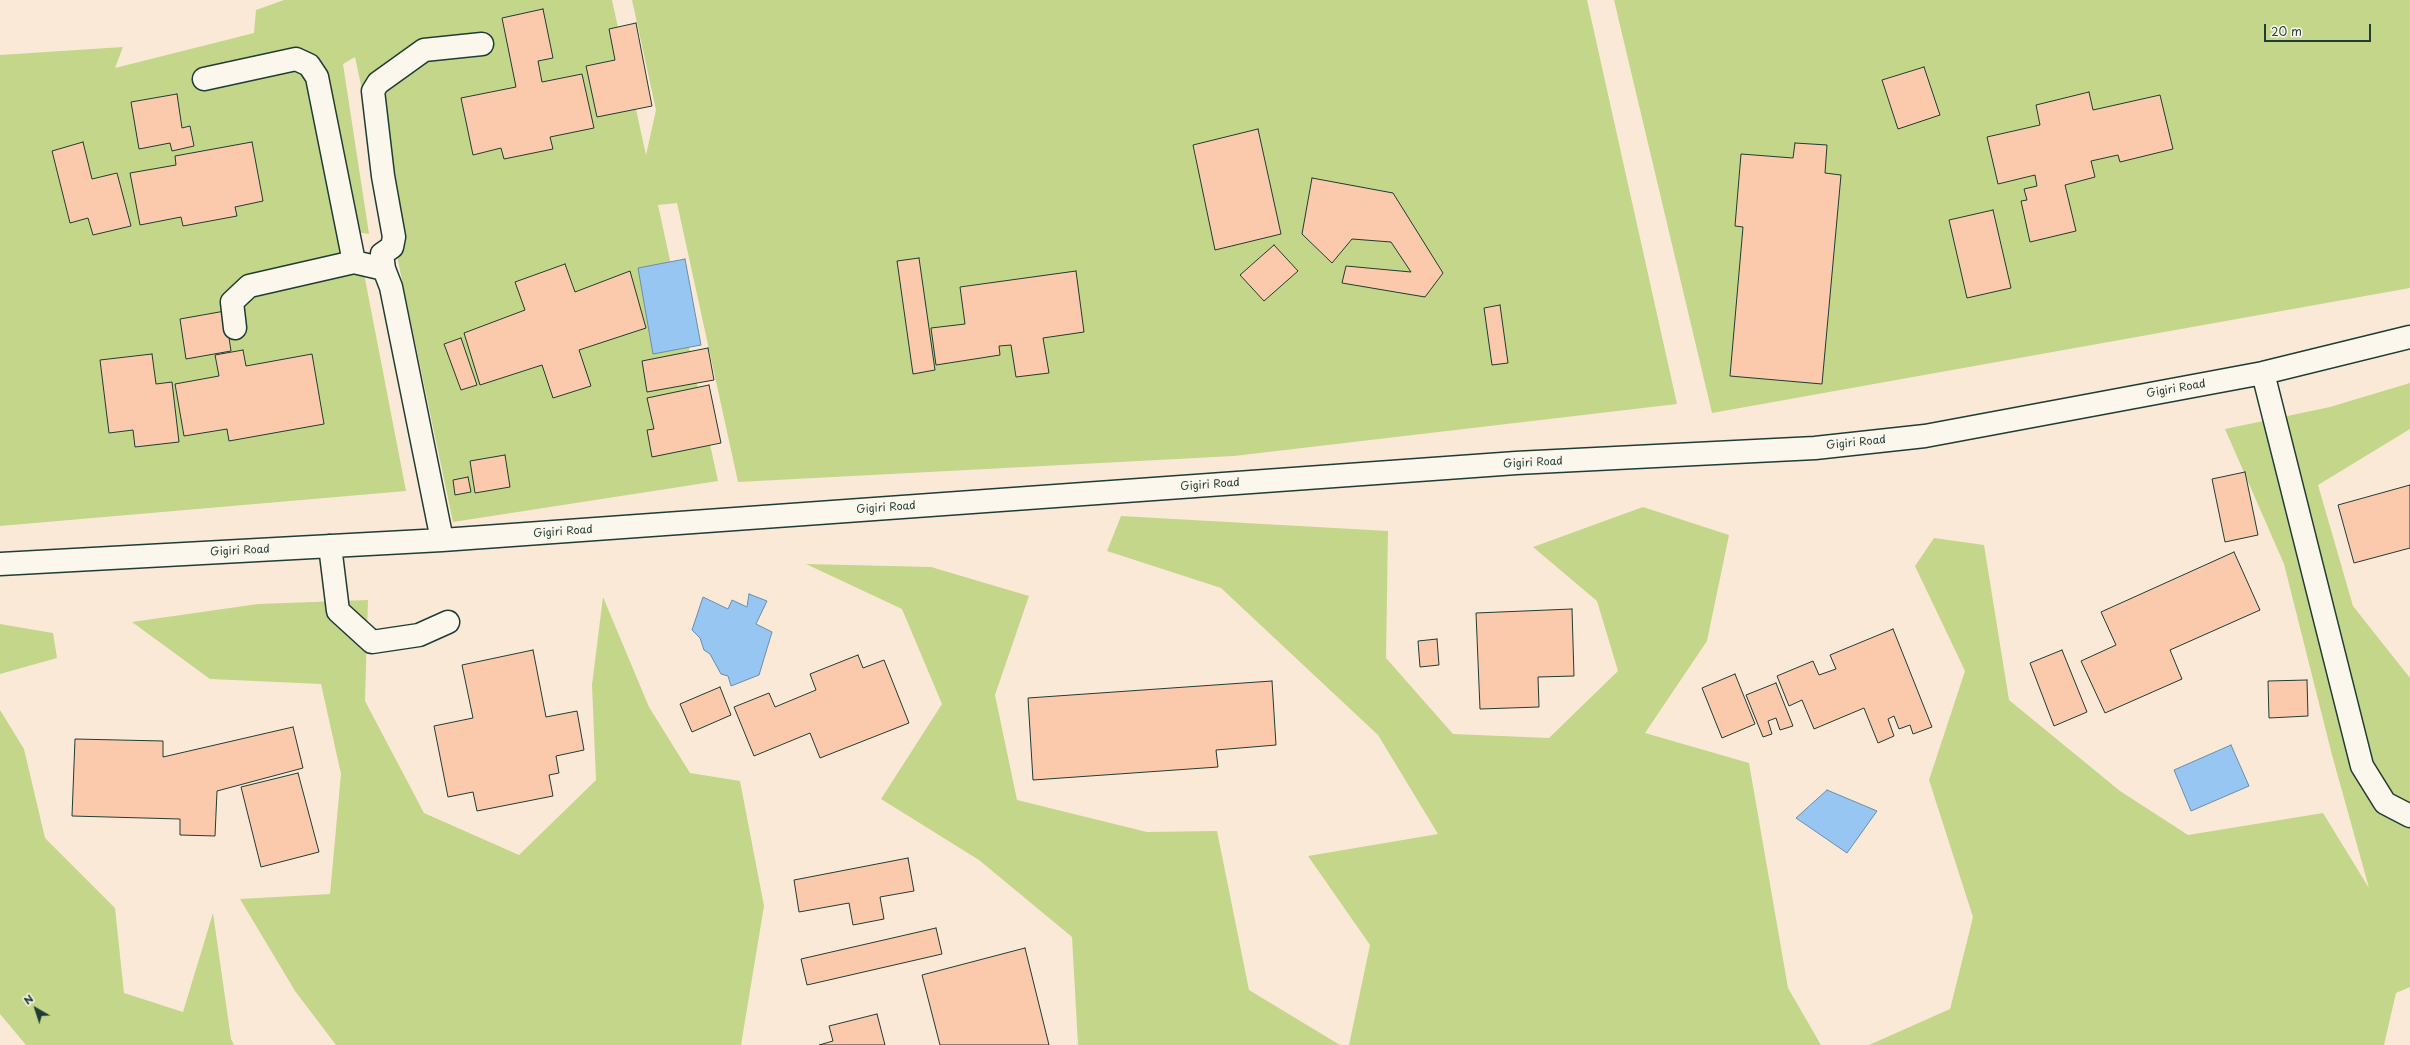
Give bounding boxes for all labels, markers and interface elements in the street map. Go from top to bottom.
scale bar [2266,16,2373,42]
text: 20 m [2271,22,2302,40]
street label: Gigiri Road [2145,377,2207,401]
street label: Gigiri Road [1826,433,1886,453]
street label: Gigiri Road [1503,455,1563,471]
street label: Gigiri Road [1180,476,1240,494]
street label: Gigiri Road [856,499,916,517]
street label: Gigiri Road [533,523,593,541]
street label: Gigiri Road [210,543,270,559]
north arrow [16,989,56,1029]
text: N [19,990,37,1009]

